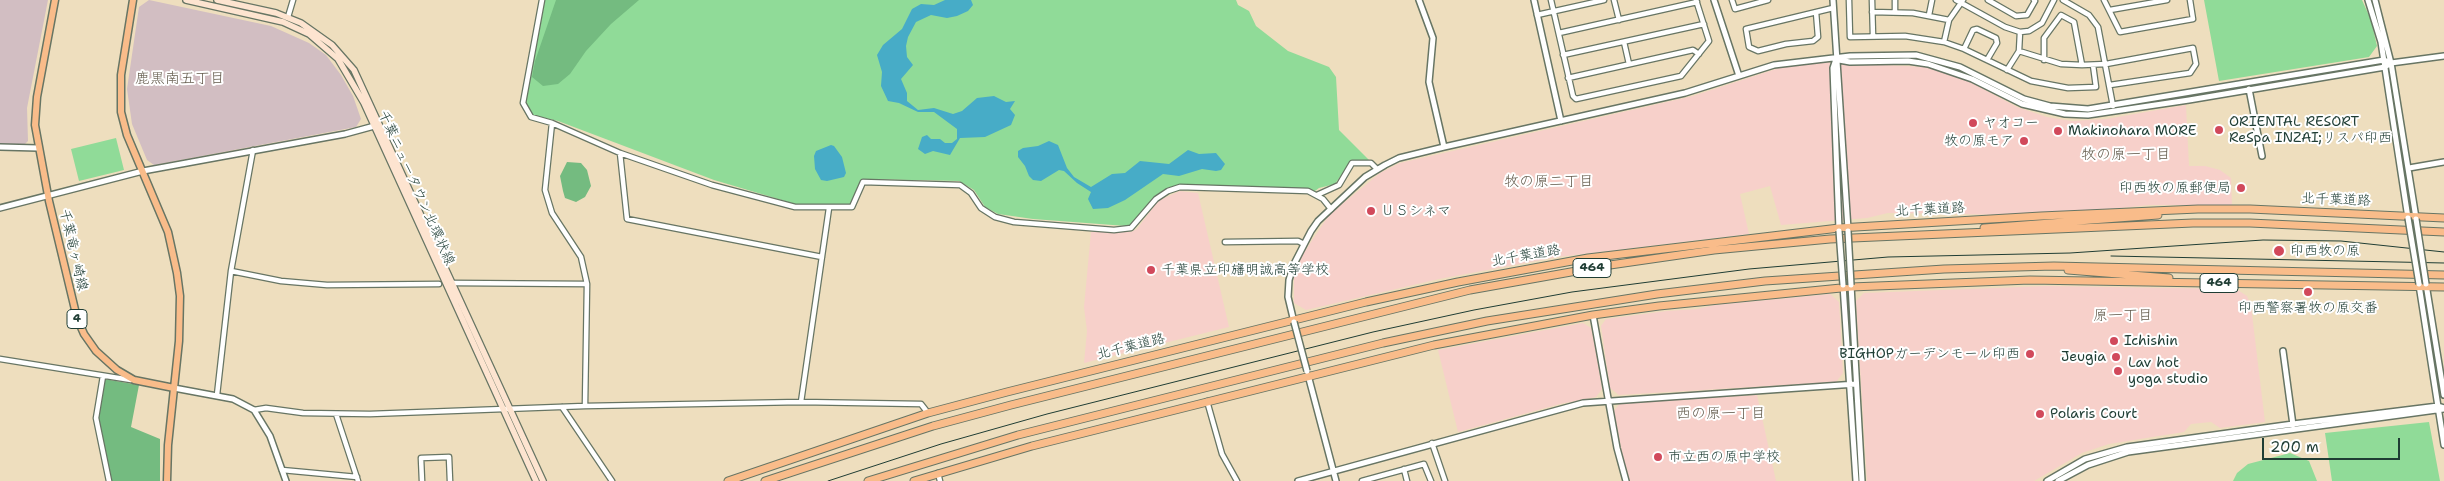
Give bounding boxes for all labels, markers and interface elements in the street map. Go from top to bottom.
district label: 鹿黒南五丁目 [135,70,225,88]
street label: 千葉ニュータウン北環状線 [374,108,458,268]
place label: ORIENTAL RESORT ReSpa INZAI;リスパ印西 [2229,114,2392,146]
place label: ヤオコー [1983,115,2039,131]
marker: ヤオコー [1967,117,1979,129]
place label: Makinohara MORE [2068,123,2196,139]
marker: ORIENTAL RESORT ReSpa INZAI;リスパ印西 [2213,124,2225,136]
marker: Makinohara MORE [2052,125,2064,137]
place label: 牧の原モア [1944,133,2014,149]
marker: 牧の原モア [2018,135,2030,147]
district label: 牧の原一丁目 [2081,146,2171,164]
district label: 牧の原二丁目 [1504,173,1594,191]
place label: 印西牧の原郵便局 [2119,180,2231,196]
marker: 印西牧の原郵便局 [2235,182,2247,194]
street label: 北千葉道路 [2301,190,2371,210]
street label: 北千葉道路 [1895,200,1965,220]
place label: ＵＳシネマ [1381,203,1451,219]
marker: ＵＳシネマ [1365,205,1377,217]
street label: 千葉竜ヶ崎線 [55,207,91,293]
street label: 北千葉道路 [1490,242,1562,270]
place label: 印西牧の原 [2290,243,2360,259]
marker: 印西牧の原 [2272,244,2286,258]
road number: 464 [1573,258,1611,278]
place label: 千葉県立印旛明誠高等学校 [1161,262,1329,278]
marker: 千葉県立印旛明誠高等学校 [1145,264,1157,276]
road number: 464 [2200,274,2238,292]
marker: 印西警察署牧の原交番 [2302,286,2314,298]
place label: 印西警察署牧の原交番 [2238,300,2378,316]
district label: 原一丁目 [2093,307,2153,325]
road number: 4 [67,310,87,328]
street label: 北千葉道路 [1095,330,1167,364]
place label: Ichishin [2124,333,2178,349]
marker: Ichishin [2108,335,2120,347]
place label: BIGHOPガーデンモール印西 [1839,346,2020,362]
marker: BIGHOPガーデンモール印西 [2024,348,2036,360]
place label: Jeugia [2061,349,2106,365]
marker: Jeugia [2110,351,2122,363]
place label: Lav hot yoga studio [2128,355,2208,388]
marker: Lav hot yoga studio [2112,365,2124,377]
district label: 西の原一丁目 [1676,405,1766,423]
place label: Polaris Court [2050,406,2137,422]
marker: Polaris Court [2034,408,2046,420]
scale bar [2264,428,2402,460]
text: 200 m [2270,437,2319,457]
place label: 市立西の原中学校 [1668,449,1780,465]
marker: 市立西の原中学校 [1652,451,1664,463]

